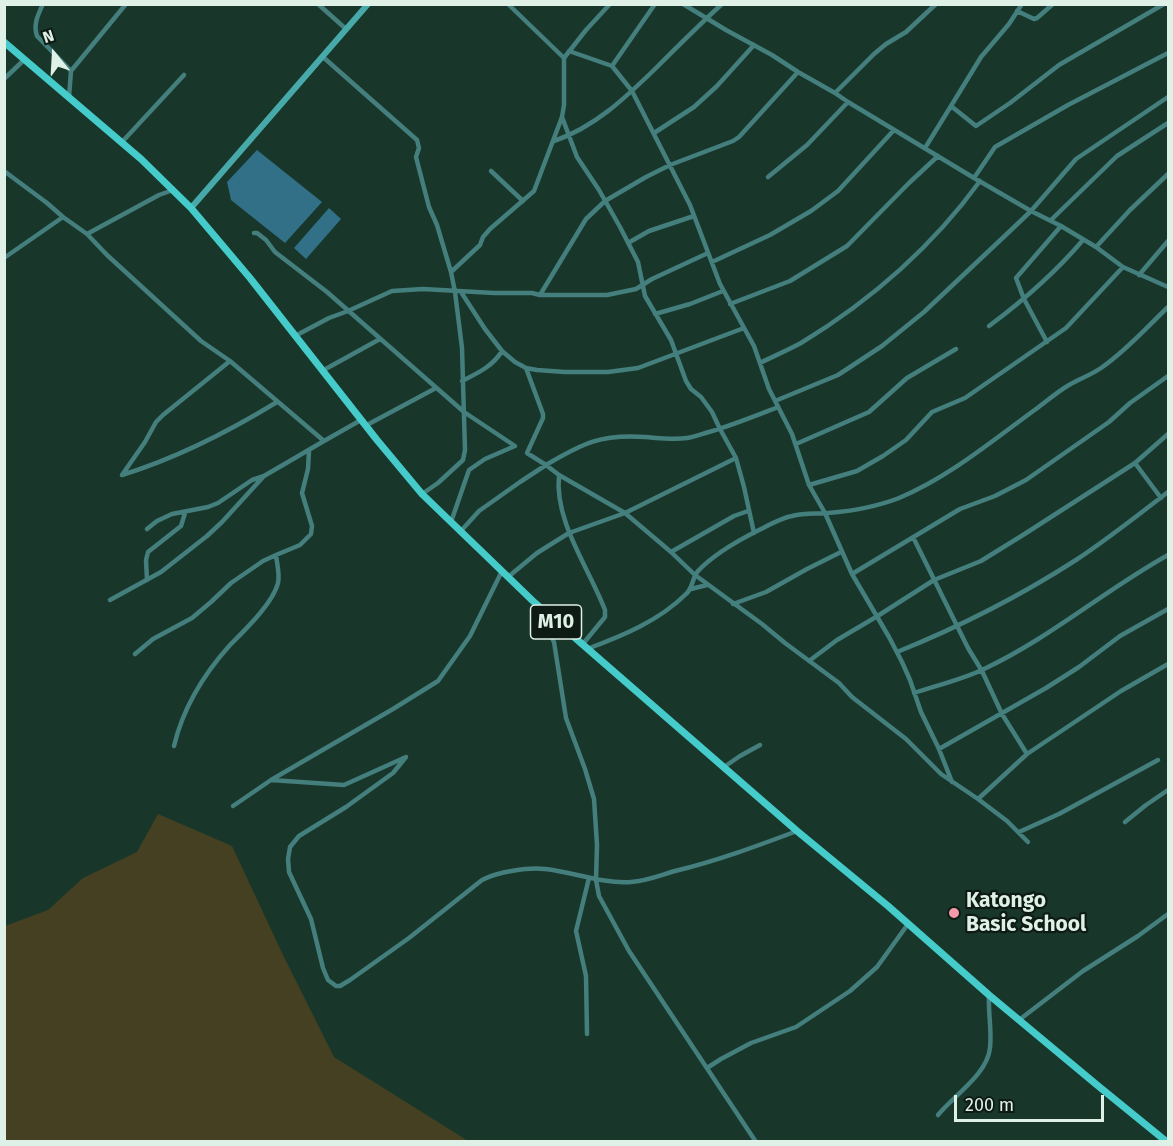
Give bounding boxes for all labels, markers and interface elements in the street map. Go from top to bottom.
north arrow [24,24,84,84]
text: N [40,26,56,47]
road number: M10 [530,605,582,639]
place label: Katongo Basic School [966,888,1086,938]
marker: Katongo Basic School [947,906,961,920]
scale bar [957,1083,1107,1121]
text: 200 m [965,1094,1014,1116]

